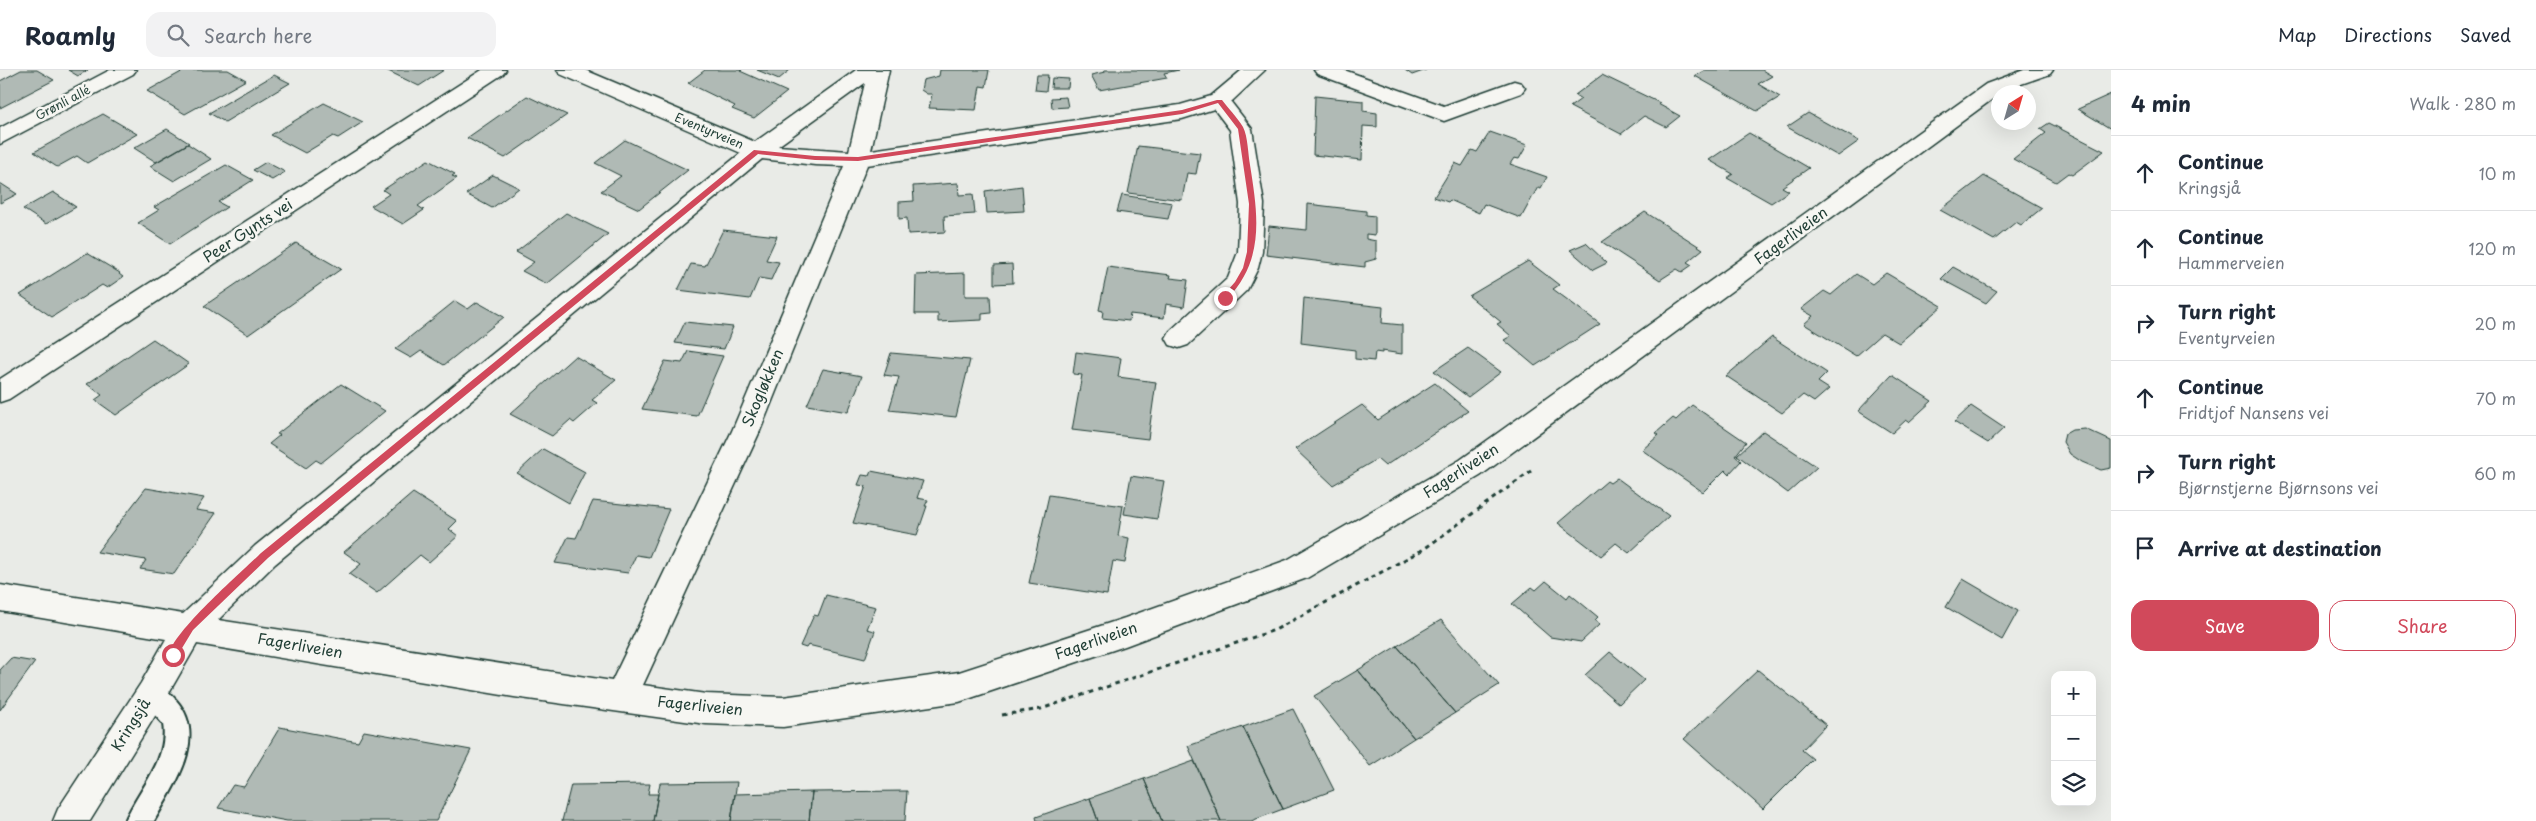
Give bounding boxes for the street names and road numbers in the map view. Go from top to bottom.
street label: Grønli allé [32,80,94,124]
street label: Eventyrveien [672,108,747,153]
street label: Peer Gynts vei [198,192,297,267]
street label: Fagerliveien [1749,200,1832,269]
street label: Skogløkken [735,345,788,430]
street label: Fagerliveien [1418,437,1503,503]
street label: Fagerliveien [1051,615,1140,664]
street label: Fagerliveien [256,626,345,663]
street label: Fagerliveien [656,689,744,720]
street label: Kringsjå [104,693,155,755]

